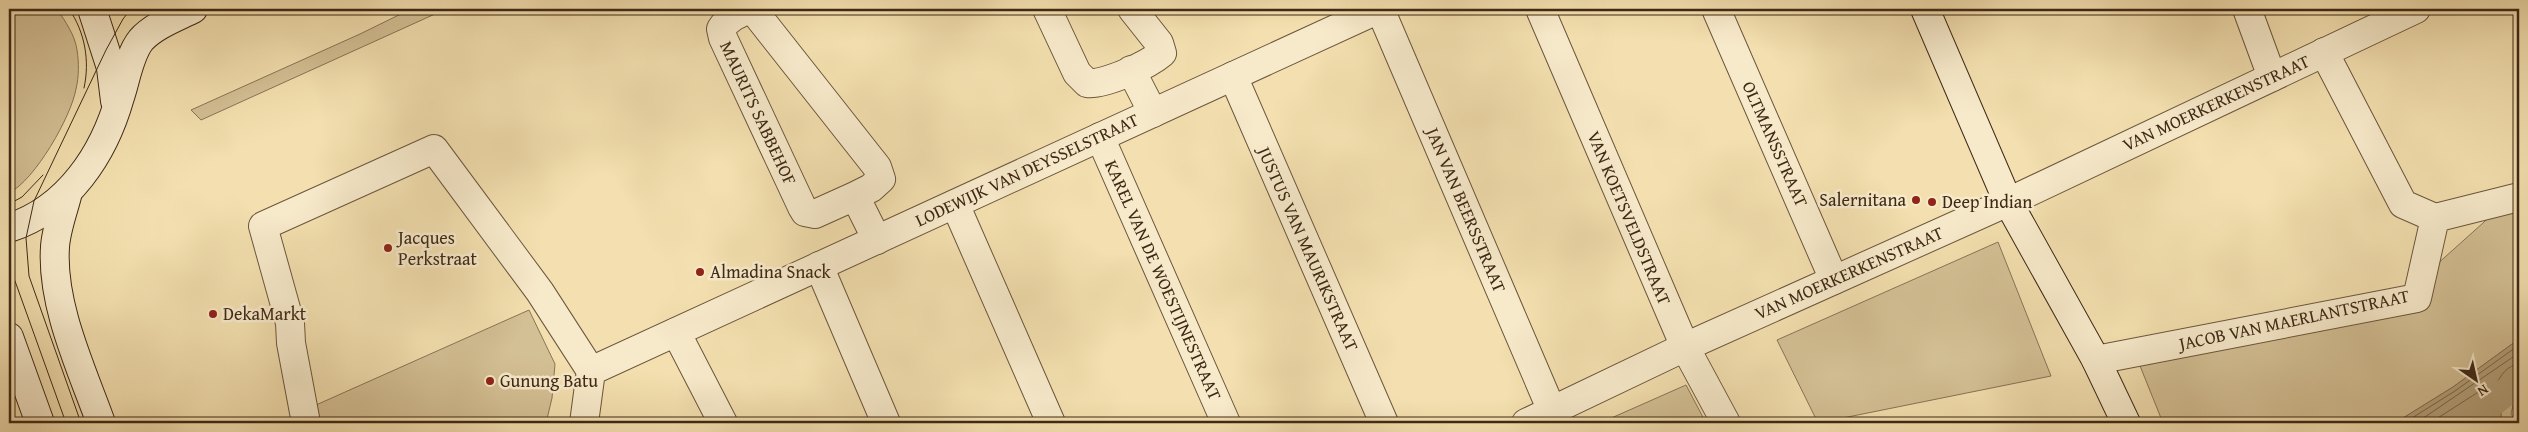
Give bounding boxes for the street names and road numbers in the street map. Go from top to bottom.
street label: MAURITS SABBEHOF [713,36,804,190]
street label: VAN MOERKERKENSTRAAT [2118,47,2314,158]
street label: OLTMANSSTRAAT [1736,77,1815,211]
street label: LODEWIJK VAN DEYSSELSTRAAT [911,106,1143,233]
street label: JAN VAN BEERSSTRAAT [1419,121,1513,296]
street label: VAN KOETSVELDSTRAAT [1581,127,1678,309]
street label: JUSTUS VAN MAURIKSTRAAT [1250,140,1366,355]
street label: KAREL VAN DE WOESTIJNESTRAAT [1098,155,1229,404]
street label: VAN MOERKERKENSTRAAT [1750,219,1947,326]
street label: JACOB VAN MAERLANTSTRAAT [2174,282,2412,358]

